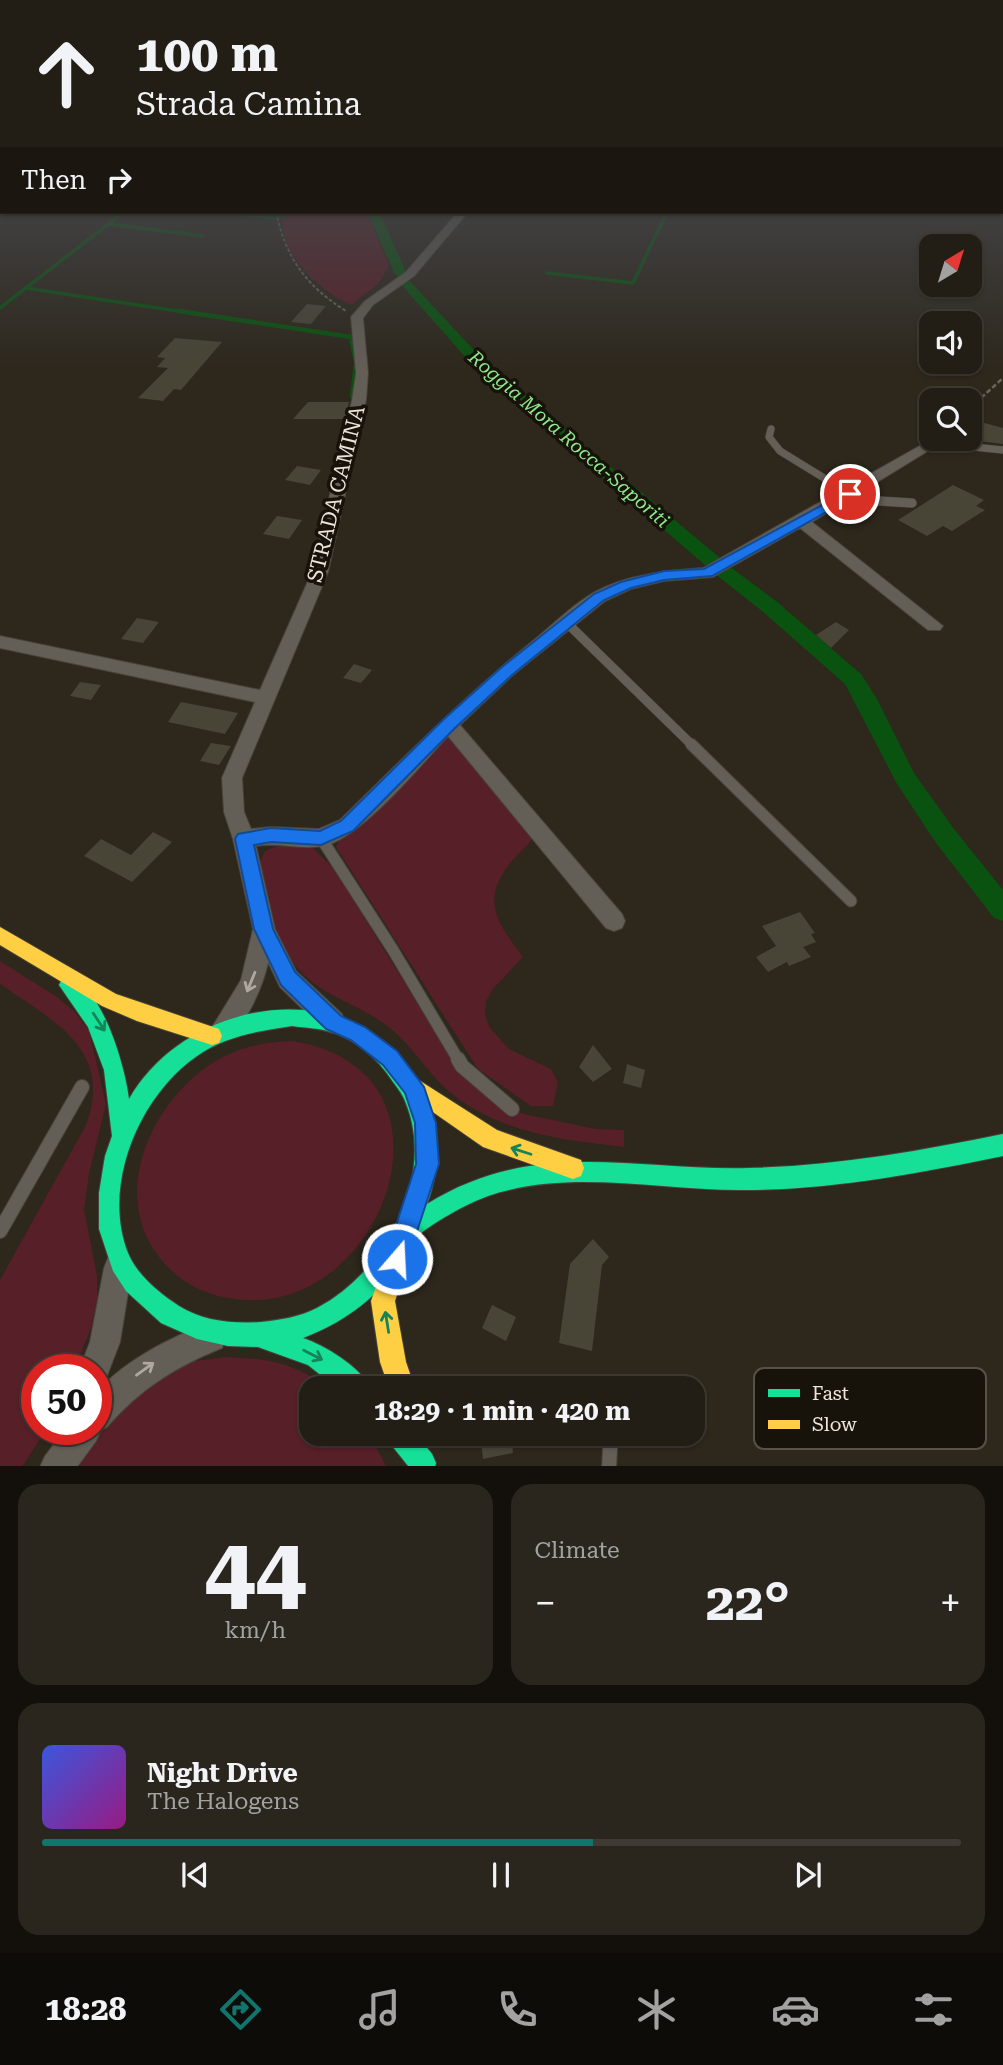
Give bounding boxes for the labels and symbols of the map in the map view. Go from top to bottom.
north arrow [919,234,982,298]
water label: Roggia Mora Rocca-Saporiti [463,345,674,532]
street label: STRADA CAMINA [302,403,370,585]
pin [820,464,880,524]
one-way arrow [243,971,256,992]
one-way arrow [91,1012,106,1031]
one-way arrow [510,1144,532,1156]
position arrow [360,1222,434,1296]
one-way arrow [380,1311,393,1333]
one-way arrow [302,1349,322,1363]
speed limit sign: 50 [21,1354,112,1445]
one-way arrow [135,1362,154,1376]
legend [754,1368,986,1449]
text: Fast [812,1382,849,1405]
text: Slow [812,1413,857,1436]

